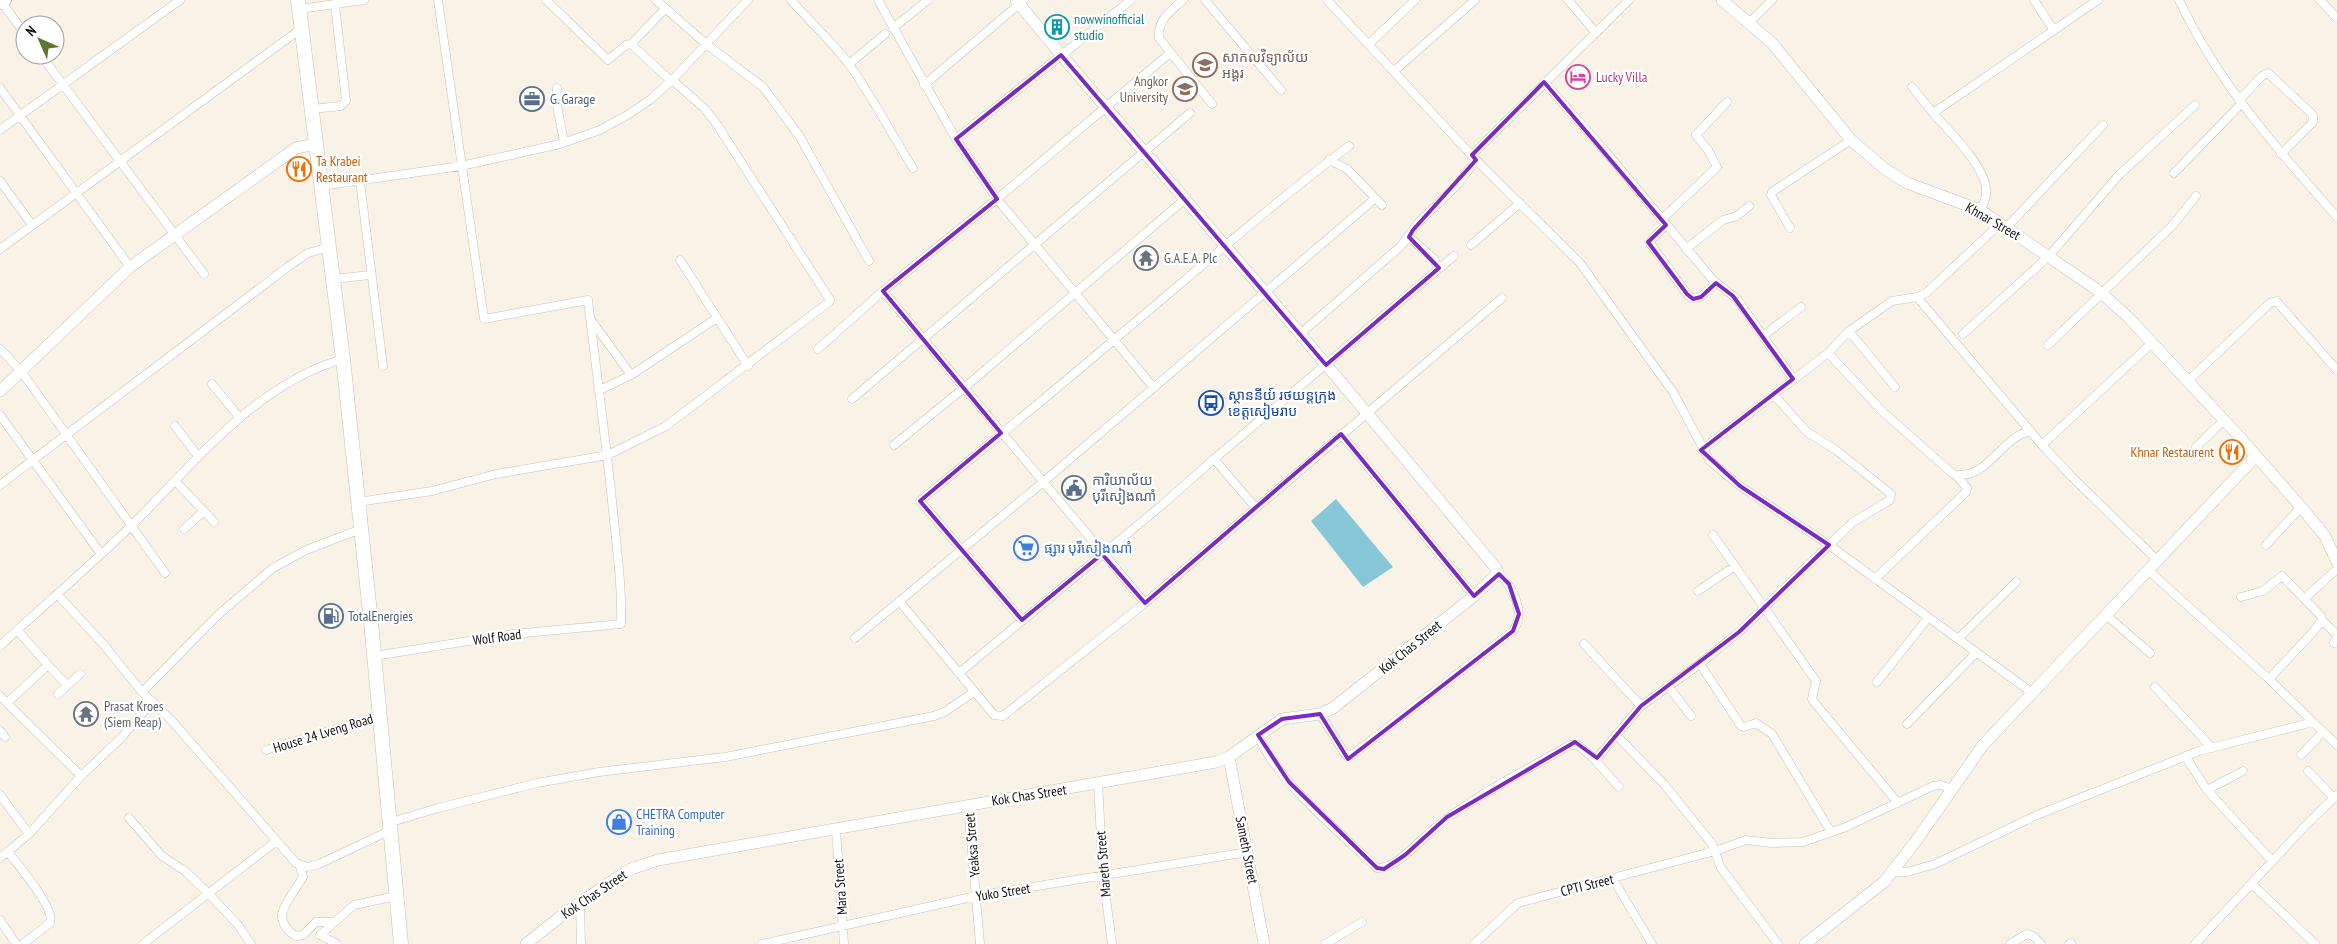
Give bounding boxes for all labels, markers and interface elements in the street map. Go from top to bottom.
place label: nowwinofficial studio [1074,10,1145,44]
building icon: nowwinofficial studio [1044,14,1070,40]
north arrow [15,15,65,65]
text: N [22,22,40,40]
place label: សាកលវិទ្យាល័យ អង្គរ [1222,48,1308,82]
school or university icon: សាកលវិទ្យាល័យ អង្គរ [1192,52,1218,78]
hotel icon: Lucky Villa [1565,64,1591,90]
place label: Lucky Villa [1596,68,1647,86]
place label: Angkor University [1120,72,1169,106]
school or university icon: Angkor University [1172,76,1198,102]
office icon: G. Garage [519,86,545,112]
place label: G. Garage [550,90,595,108]
place label: Ta Krabei Restaurant [316,152,368,186]
restaurant icon: Ta Krabei Restaurant [286,156,312,182]
street label: Khnar Street [1962,198,2024,244]
temple icon: G.A.E.A. Plc [1133,245,1159,271]
place label: G.A.E.A. Plc [1164,249,1217,267]
place label: ស្ថាននីយ៍ រថយន្តក្រុង ខេត្តសៀមរាប [1228,386,1336,420]
bus stop icon: ស្ថាននីយ៍ រថយន្តក្រុង ខេត្តសៀមរាប [1198,390,1224,416]
restaurant icon: Khnar Restaurent [2219,439,2245,465]
place label: Khnar Restaurent [2131,443,2214,461]
place label: ការិយាល័យ បុរីសៀងណាំ [1092,471,1156,505]
public building icon: ការិយាល័យ បុរីសៀងណាំ [1061,475,1087,501]
supermarket icon: ផ្សារ បុរីសៀងណាំ [1013,535,1039,561]
place label: ផ្សារ បុរីសៀងណាំ [1044,539,1132,557]
fuel station icon: TotalEnergies [318,603,344,629]
place label: TotalEnergies [348,607,413,625]
street label: Kok Chas Street [1375,616,1445,678]
street label: Wolf Road [472,625,522,649]
place label: Prasat Kroes (Siem Reap) [104,697,164,731]
temple icon: Prasat Kroes (Siem Reap) [73,701,99,727]
street label: House 24 Lveng Road [271,709,375,757]
street label: Kok Chas Street [990,780,1068,810]
place label: CHETRA Computer Training [636,805,725,839]
shop icon: CHETRA Computer Training [606,809,632,835]
street label: Yeaksa Street [960,812,984,878]
street label: Sameth Street [1232,815,1262,885]
street label: Mareth Street [1091,830,1115,898]
street label: Mara Street [829,858,851,916]
street label: Kok Chas Street [558,865,630,923]
street label: CPTI Street [1559,870,1616,900]
street label: Yuko Street [974,879,1032,905]

